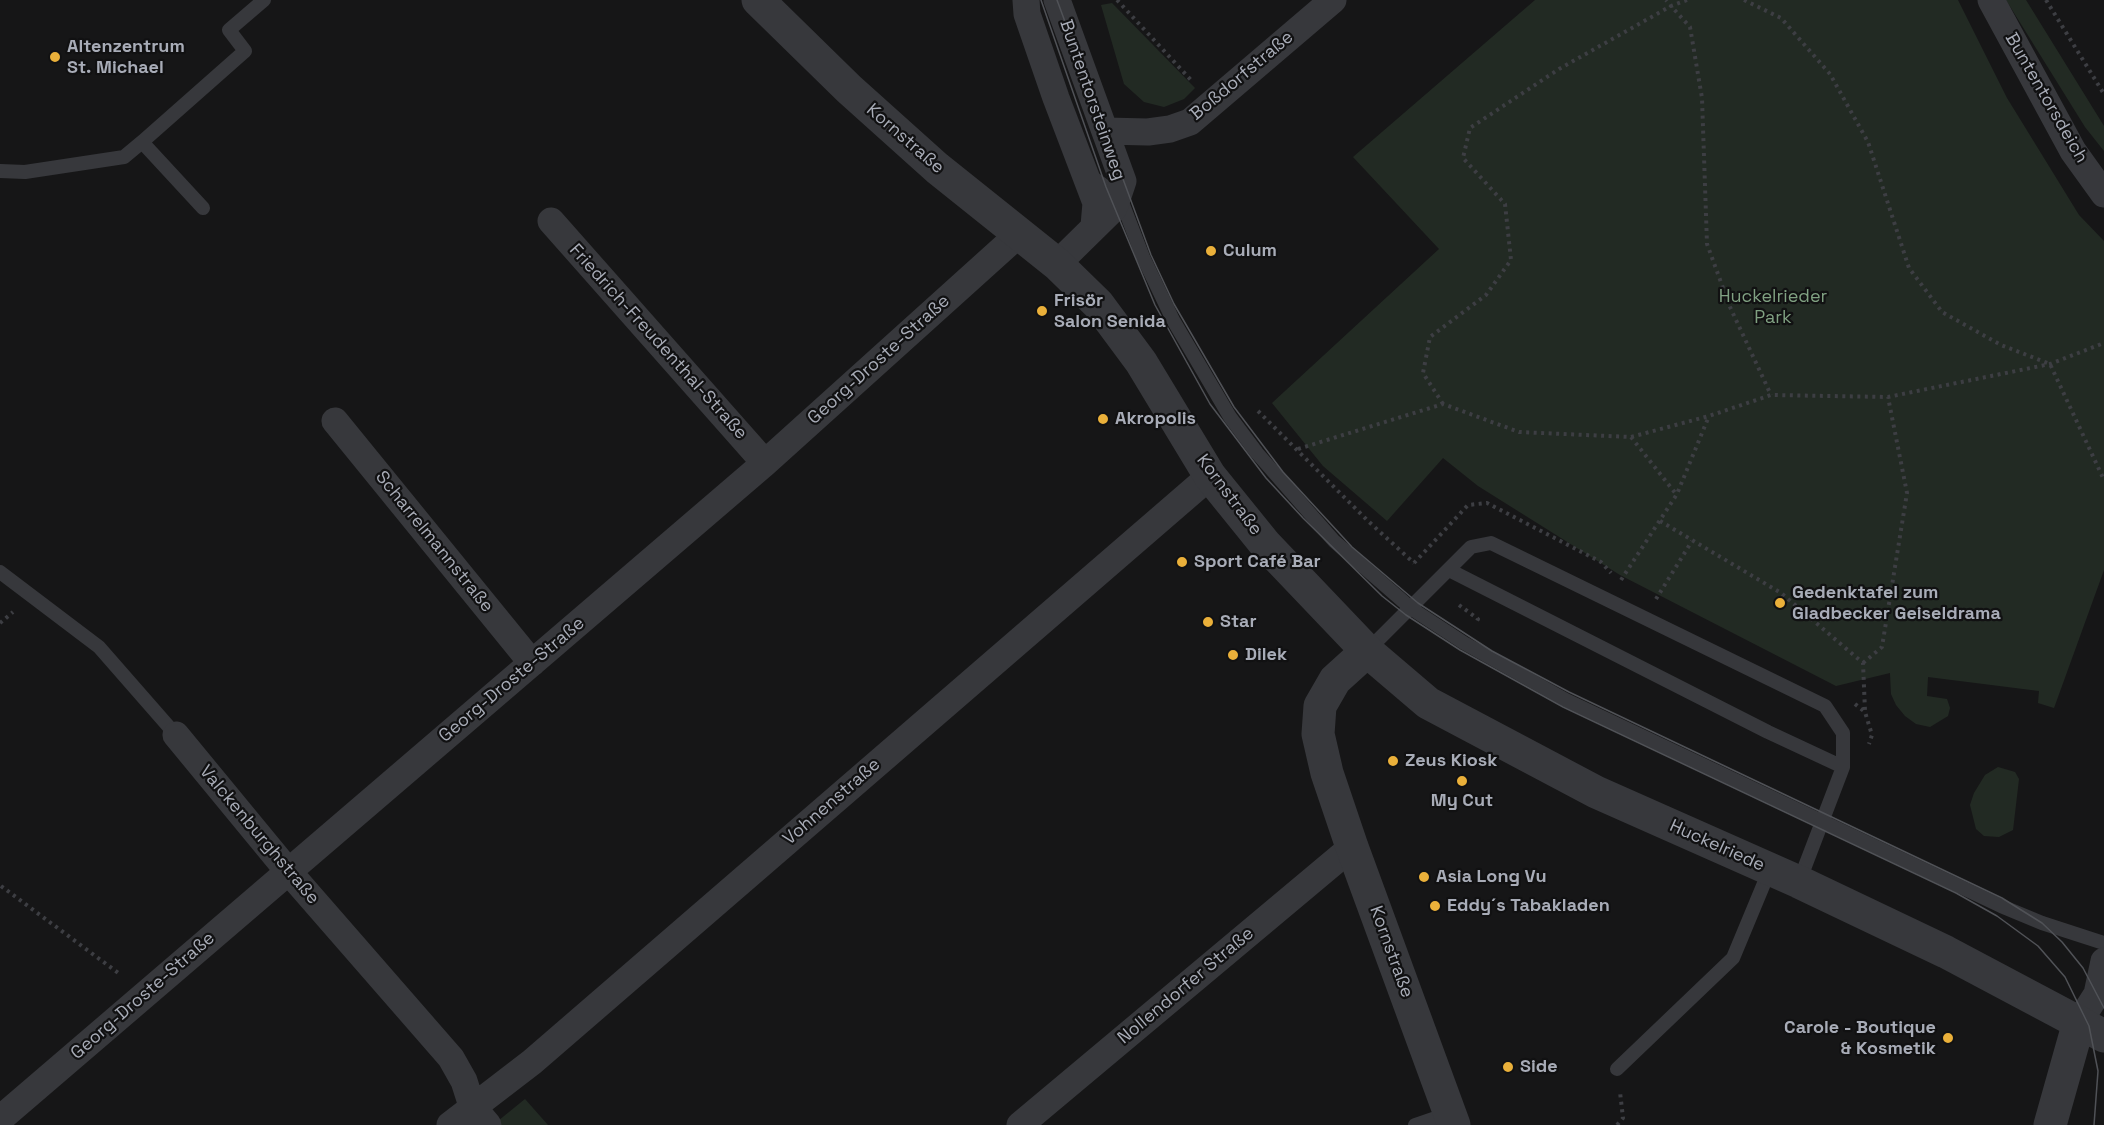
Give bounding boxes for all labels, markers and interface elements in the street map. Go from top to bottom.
street label: Buntentorsteinweg [1054,17,1130,183]
street label: Boßdorfstraße [1186,27,1298,125]
street label: Buntentorsdeich [2000,29,2092,167]
place label: Altenzentrum St. Michael [67,36,185,78]
marker: Altenzentrum St. Michael [48,50,62,64]
street label: Kornstraße [862,99,948,179]
street label: Friedrich-Freudenthal-Straße [564,240,752,444]
place label: Culum [1223,240,1277,262]
marker: Culum [1204,244,1218,258]
park label: Huckelrieder Park [1719,286,1827,328]
place label: Frisör Salon Senida [1054,290,1166,332]
street label: Georg-Droste-Straße [804,291,954,429]
marker: Frisör Salon Senida [1035,304,1049,318]
place label: Akropolis [1115,408,1196,430]
marker: Akropolis [1096,412,1110,426]
street label: Kornstraße [1192,450,1266,540]
street label: Scharrelmannstraße [370,467,498,617]
place label: Sport Café Bar [1194,551,1321,573]
marker: Sport Café Bar [1175,555,1189,569]
place label: Gedenktafel zum Gladbecker Geiseldrama [1792,582,2001,624]
marker: Gedenktafel zum Gladbecker Geiseldrama [1773,596,1787,610]
place label: Star [1220,611,1257,633]
street label: Georg-Droste-Straße [435,613,589,747]
marker: Star [1201,615,1215,629]
place label: Dilek [1245,644,1287,666]
marker: Dilek [1226,648,1240,662]
place label: Zeus Kiosk [1405,750,1497,772]
street label: Vohnenstraße [779,754,885,850]
marker: Zeus Kiosk [1386,754,1400,768]
street label: Valckenburghstraße [195,761,323,909]
marker: My Cut [1455,774,1469,788]
place label: My Cut [1431,790,1493,812]
street label: Huckelriede [1666,815,1768,877]
place label: Asia Long Vu [1436,866,1547,888]
marker: Asia Long Vu [1417,870,1431,884]
place label: Eddy´s Tabakladen [1447,895,1610,917]
marker: Eddy´s Tabakladen [1428,899,1442,913]
street label: Kornstraße [1364,903,1418,1001]
street label: Nollendorfer Straße [1114,923,1258,1049]
street label: Georg-Droste-Straße [67,928,219,1064]
place label: Carole - Boutique & Kosmetik [1784,1017,1936,1060]
marker: Carole - Boutique & Kosmetik [1941,1031,1955,1045]
place label: Side [1520,1056,1558,1078]
marker: Side [1501,1060,1515,1074]

